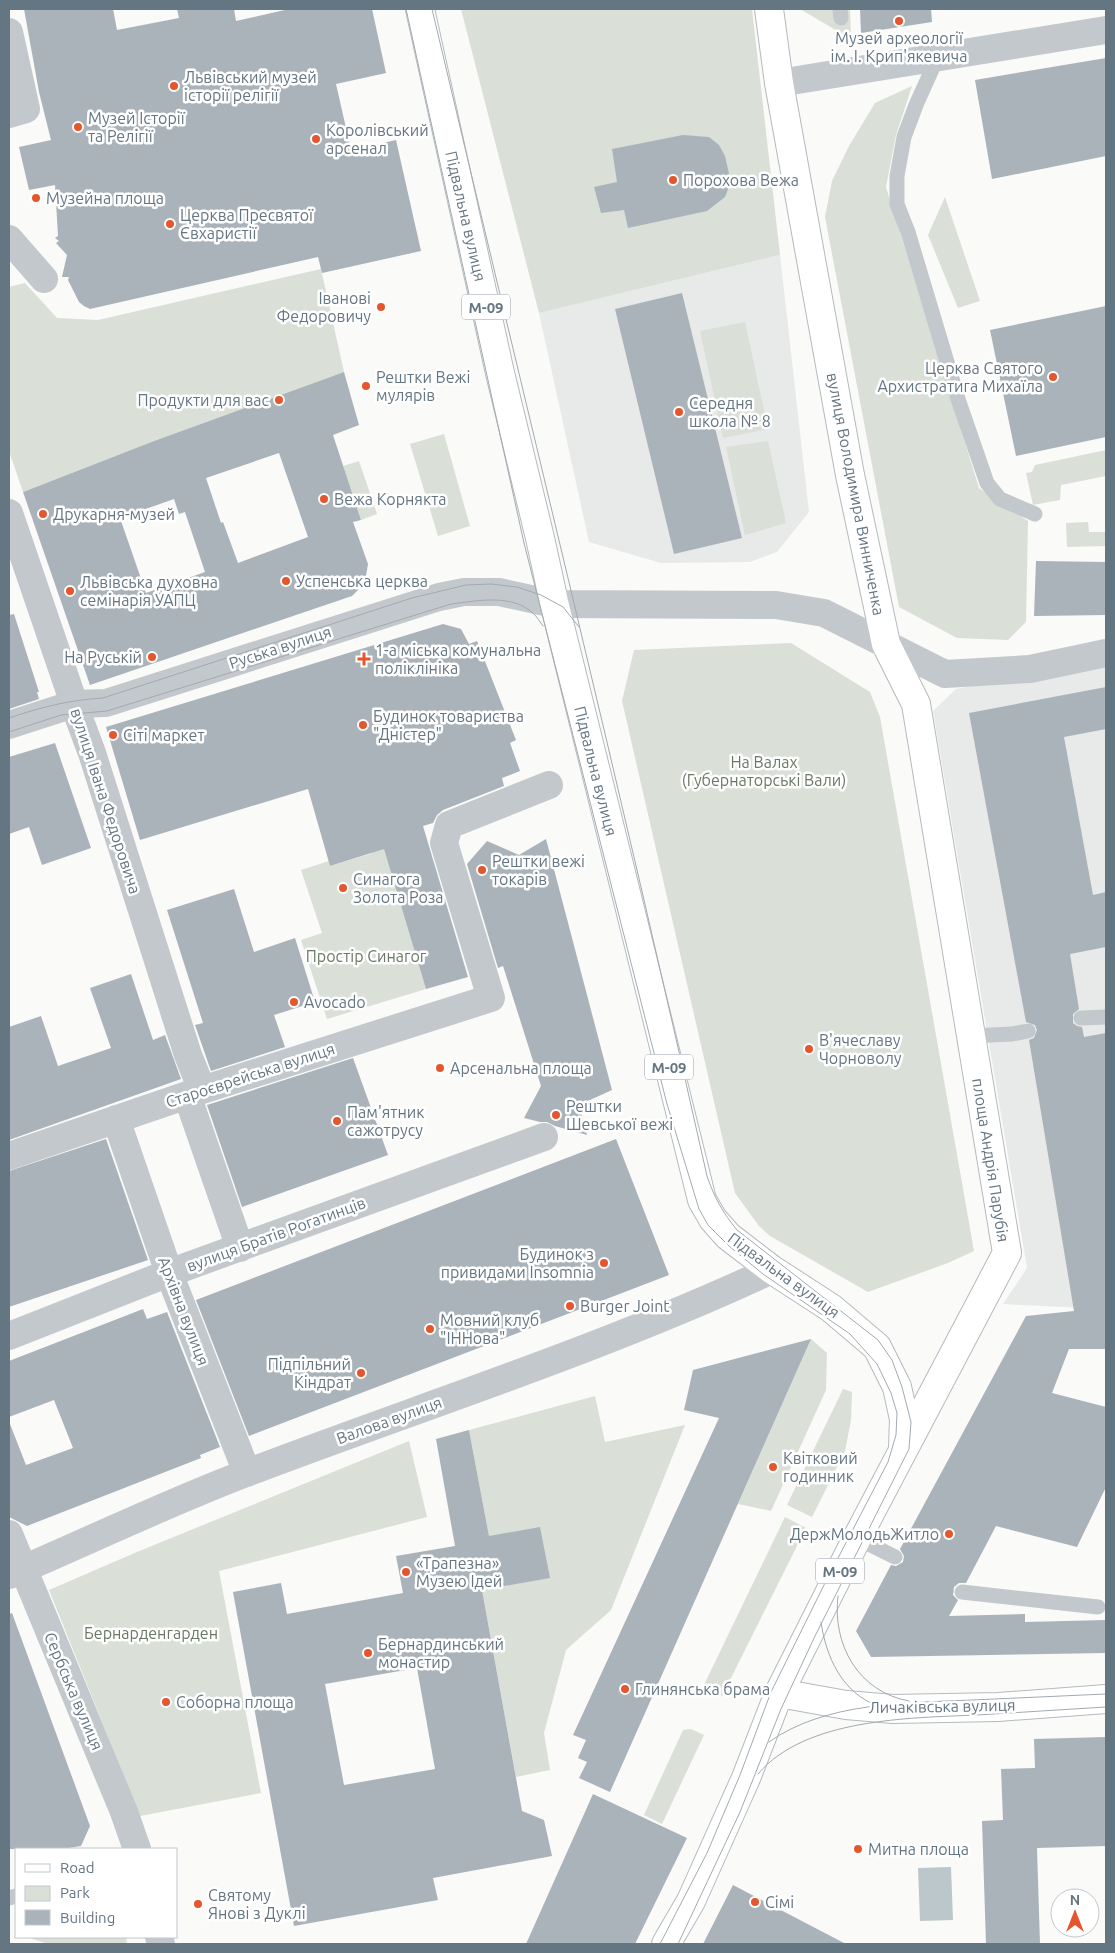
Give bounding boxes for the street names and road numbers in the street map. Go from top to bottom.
street label: Підвальна вулиця [442,149,490,283]
road number: М-09 [462,294,510,320]
street label: вулиця Володимира Винниченка [824,371,888,617]
street label: Руська вулиця [227,622,333,672]
street label: Підвальна вулиця [571,704,621,838]
street label: вулиця Івана Федоровича [67,706,145,896]
street label: Староєврейська вулиця [163,1039,337,1111]
road number: М-09 [645,1054,693,1080]
street label: площа Андрія Парубія [969,1077,1013,1243]
street label: вулиця Братів Рогатинців [184,1193,368,1275]
street label: Підвальна вулиця [725,1229,843,1321]
street label: Архівна вулиця [155,1254,213,1368]
street label: Валова вулиця [334,1393,444,1447]
road number: М-09 [816,1558,864,1584]
street label: Сербська вулиця [41,1629,107,1753]
street label: Личаківська вулиця [868,1696,1016,1716]

